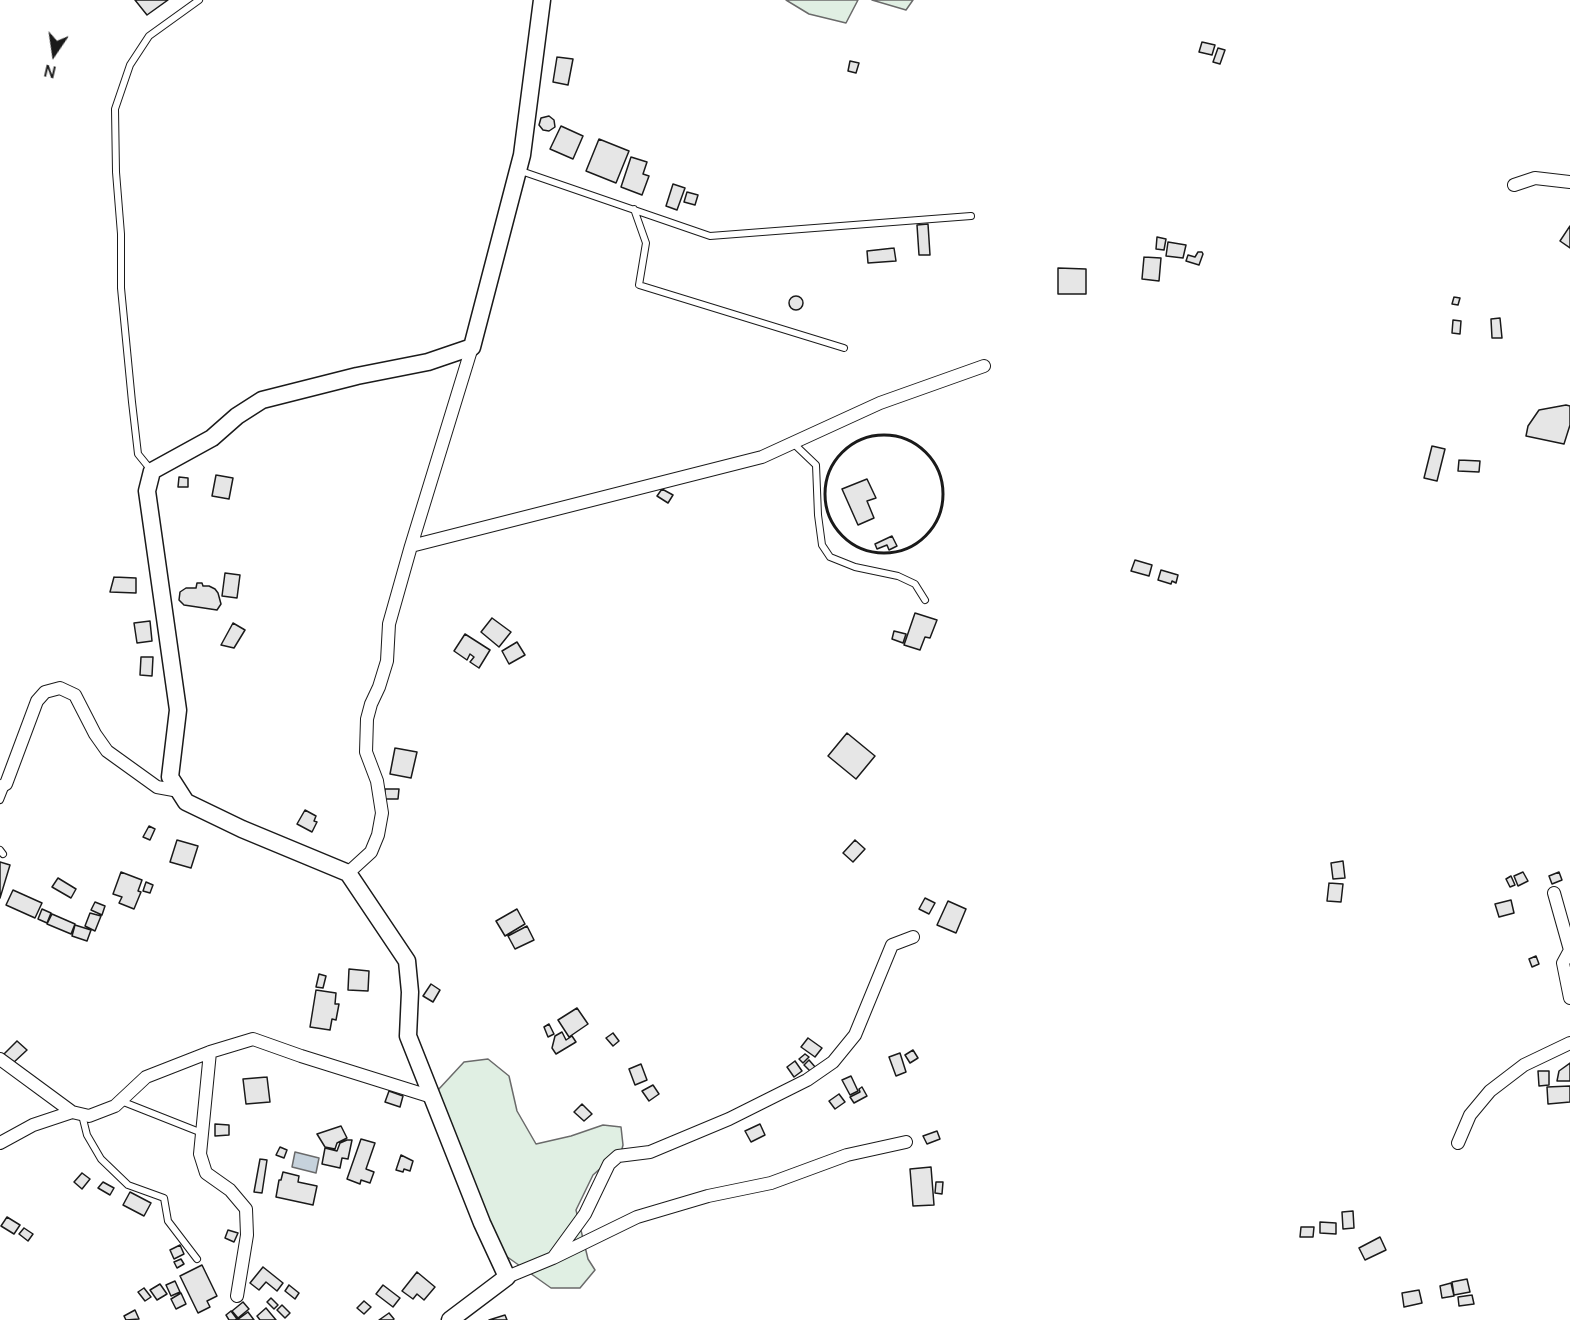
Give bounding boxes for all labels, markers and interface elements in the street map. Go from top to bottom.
north arrow [24,24,84,84]
text: N [42,60,58,84]

